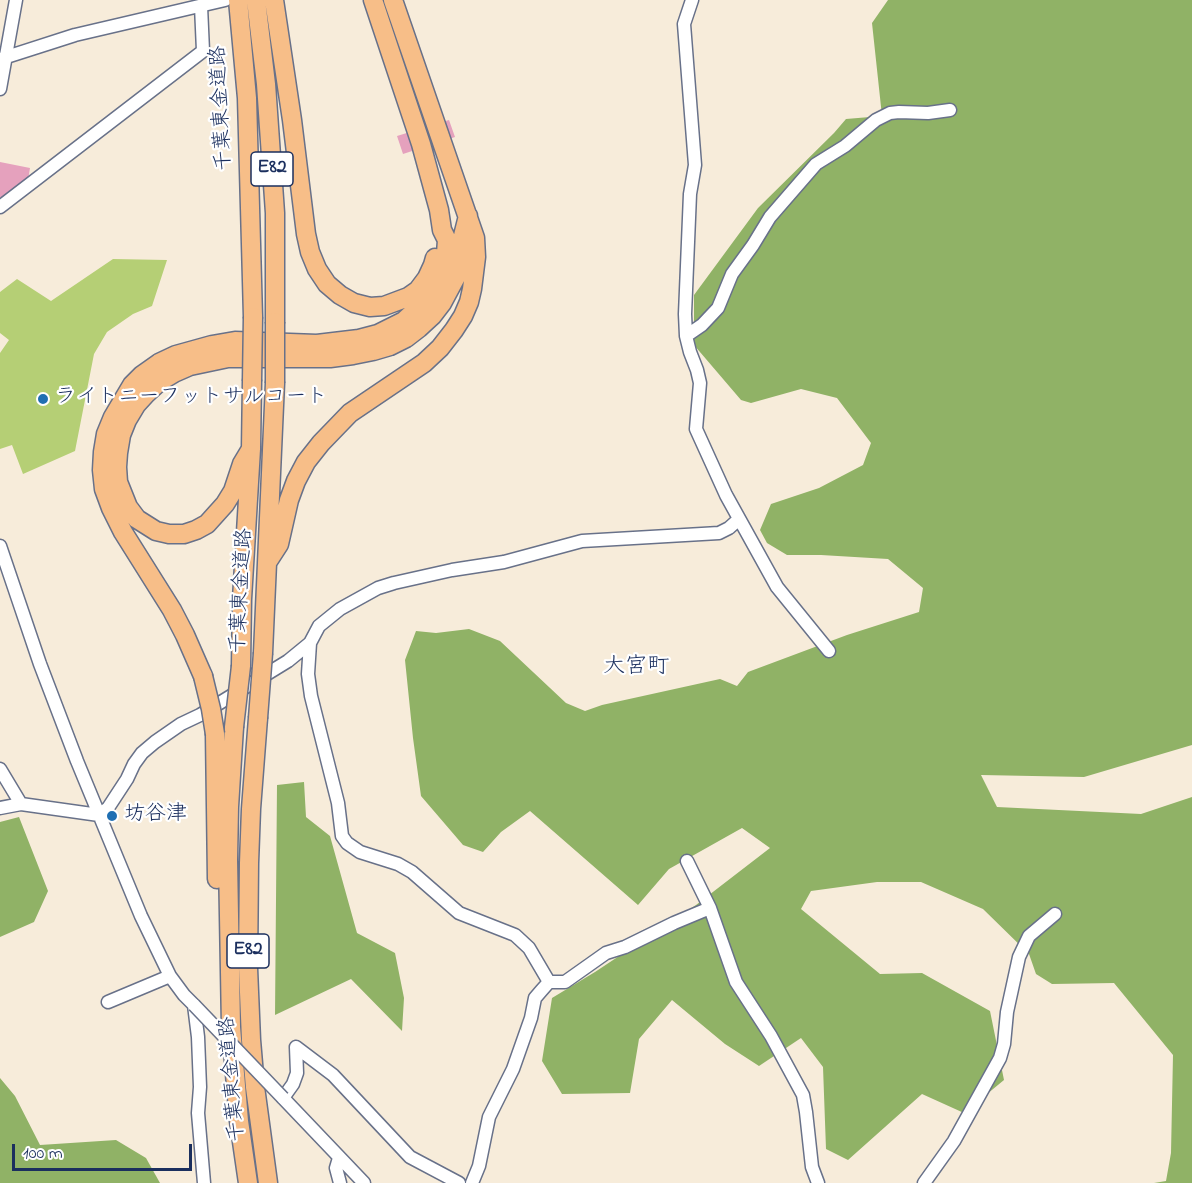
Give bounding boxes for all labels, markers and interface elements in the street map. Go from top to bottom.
street label: 千葉東金道路 [207,44,239,172]
road number: E82 [251,152,293,186]
place label: ライトニーフットサルコート [55,386,328,412]
marker: ライトニーフットサルコート [36,392,50,406]
street label: 千葉東金道路 [227,527,259,655]
district label: 大宮町 [603,655,669,681]
place label: 坊谷津 [124,803,187,829]
marker: 坊谷津 [105,809,119,823]
road number: E82 [227,934,269,968]
street label: 千葉東金道路 [216,1015,252,1143]
scale bar [15,1132,195,1170]
text: 100 m [23,1141,63,1167]

